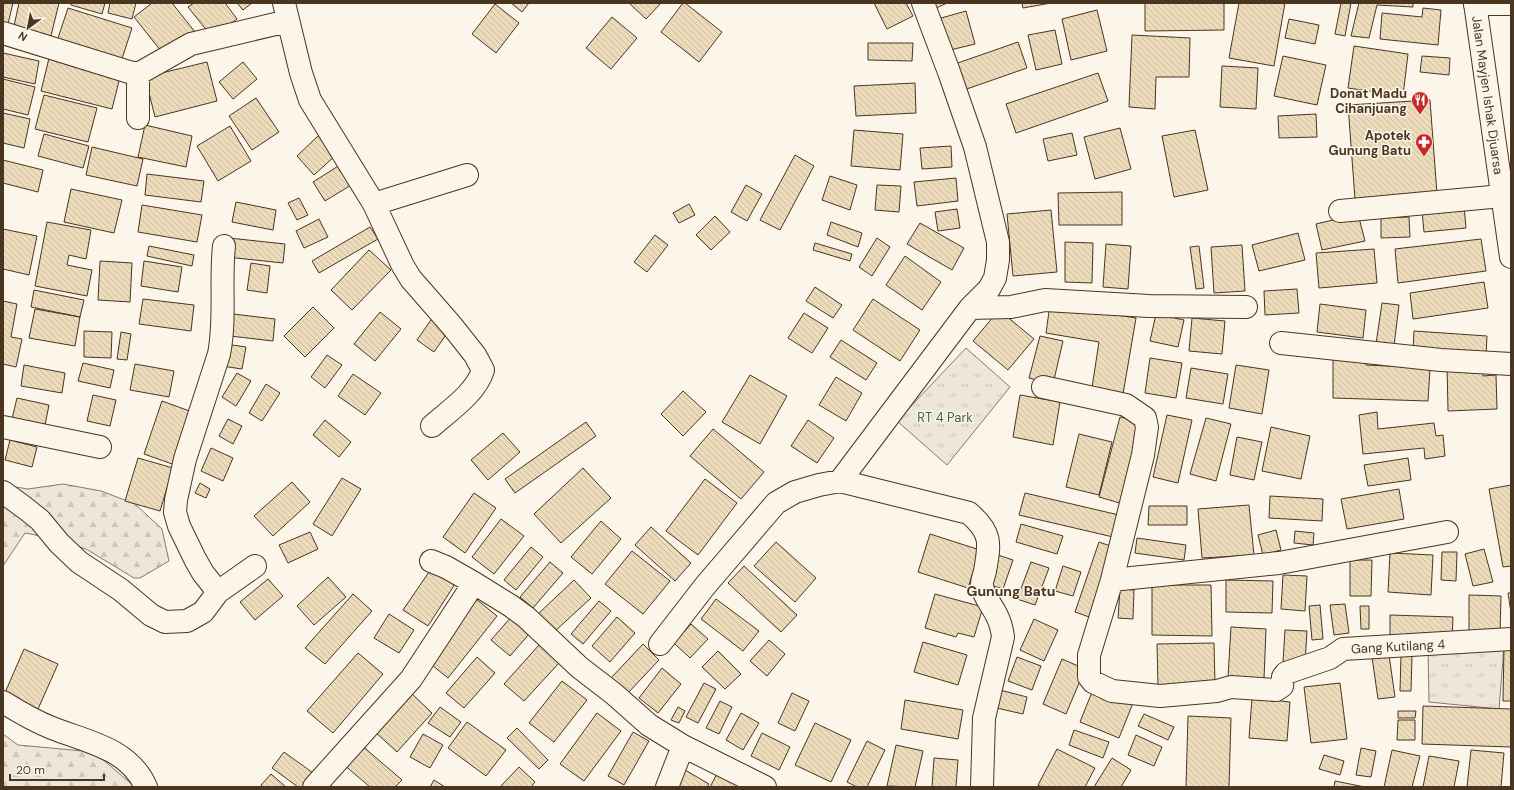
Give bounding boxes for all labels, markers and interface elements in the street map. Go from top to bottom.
north arrow [8,8,48,48]
street label: Jalan Mayjen Ishak Djuarsa [1468,15,1507,176]
text: N [16,28,30,45]
place label: Donat Madu Cihanjuang [1330,85,1407,117]
restaurant icon: Donat Madu Cihanjuang [1410,90,1430,115]
place label: Apotek Gunung Batu [1329,127,1411,159]
pharmacy icon: Apotek Gunung Batu [1414,132,1434,157]
park label: RT 4 Park [917,409,973,426]
district label: Gunung Batu [967,582,1055,600]
street label: Gang Kutilang 4 [1351,636,1446,657]
scale bar [10,756,104,782]
text: 20 m [16,762,45,778]

